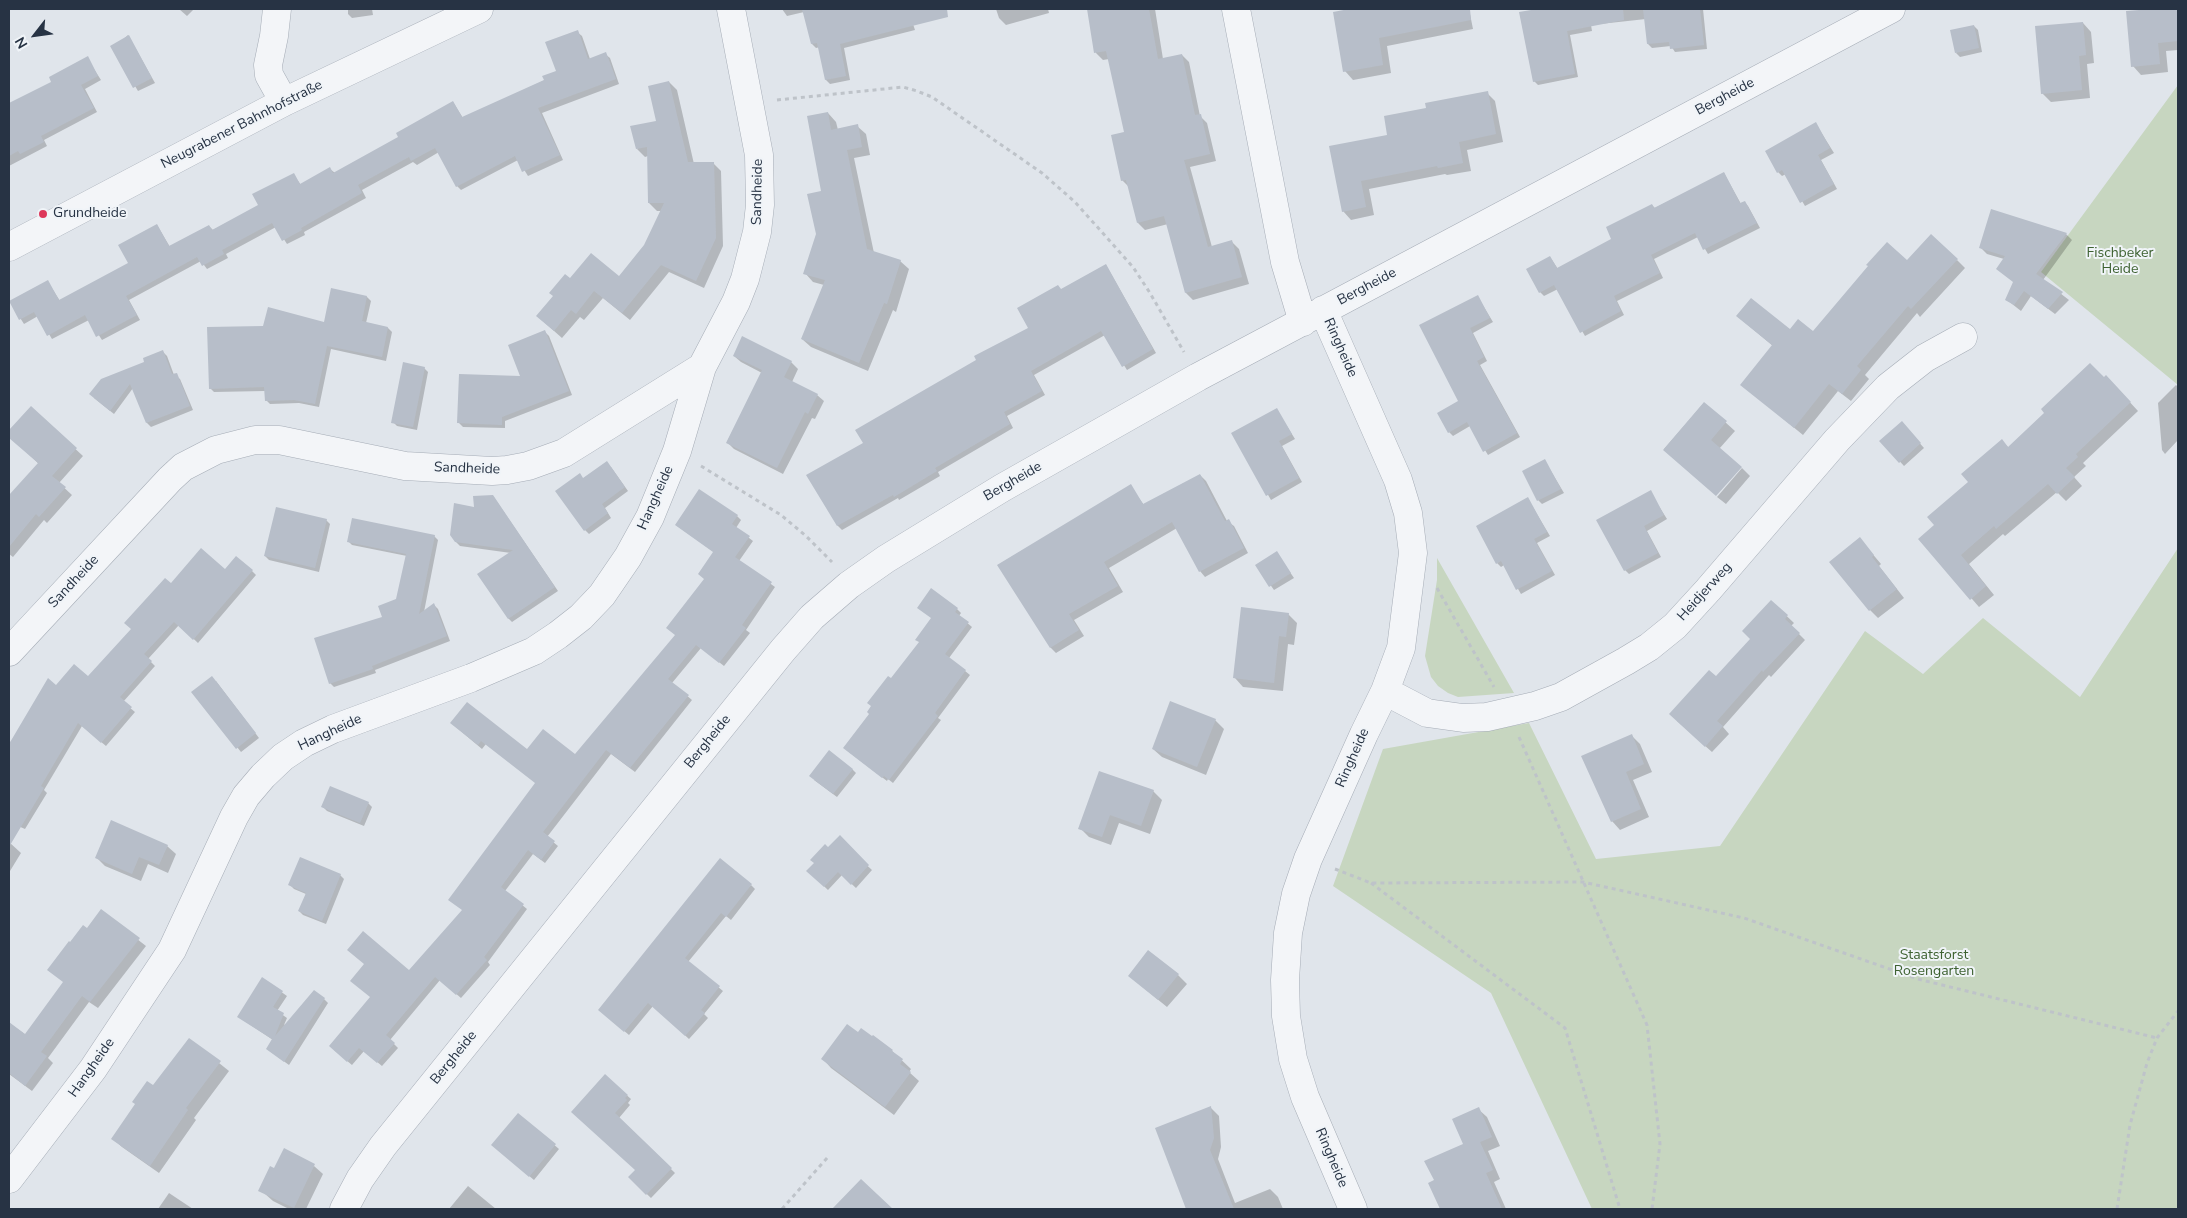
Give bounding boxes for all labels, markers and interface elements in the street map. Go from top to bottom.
north arrow [10,10,60,60]
text: N [11,33,32,52]
street label: Bergheide [1693,74,1757,120]
street label: Neugrabener Bahnhofstraße [158,77,326,173]
street label: Sandheide [749,159,767,225]
place label: Grundheide [53,206,126,222]
marker: Grundheide [37,208,49,220]
park label: Fischbeker Heide [2087,246,2153,278]
street label: Bergheide [1335,264,1399,310]
street label: Ringheide [1320,316,1360,380]
street label: Sandheide [434,459,500,479]
street label: Bergheide [981,459,1045,505]
street label: Hangheide [634,463,678,533]
street label: Sandheide [45,552,103,612]
street label: Heidjerweg [1674,559,1736,625]
street label: Hangheide [295,711,365,755]
street label: Bergheide [681,712,735,772]
street label: Ringheide [1333,726,1373,790]
park label: Staatsforst Rosengarten [1894,948,1974,980]
street label: Bergheide [427,1028,481,1088]
street label: Hangheide [65,1035,119,1101]
street label: Ringheide [1311,1126,1351,1190]

